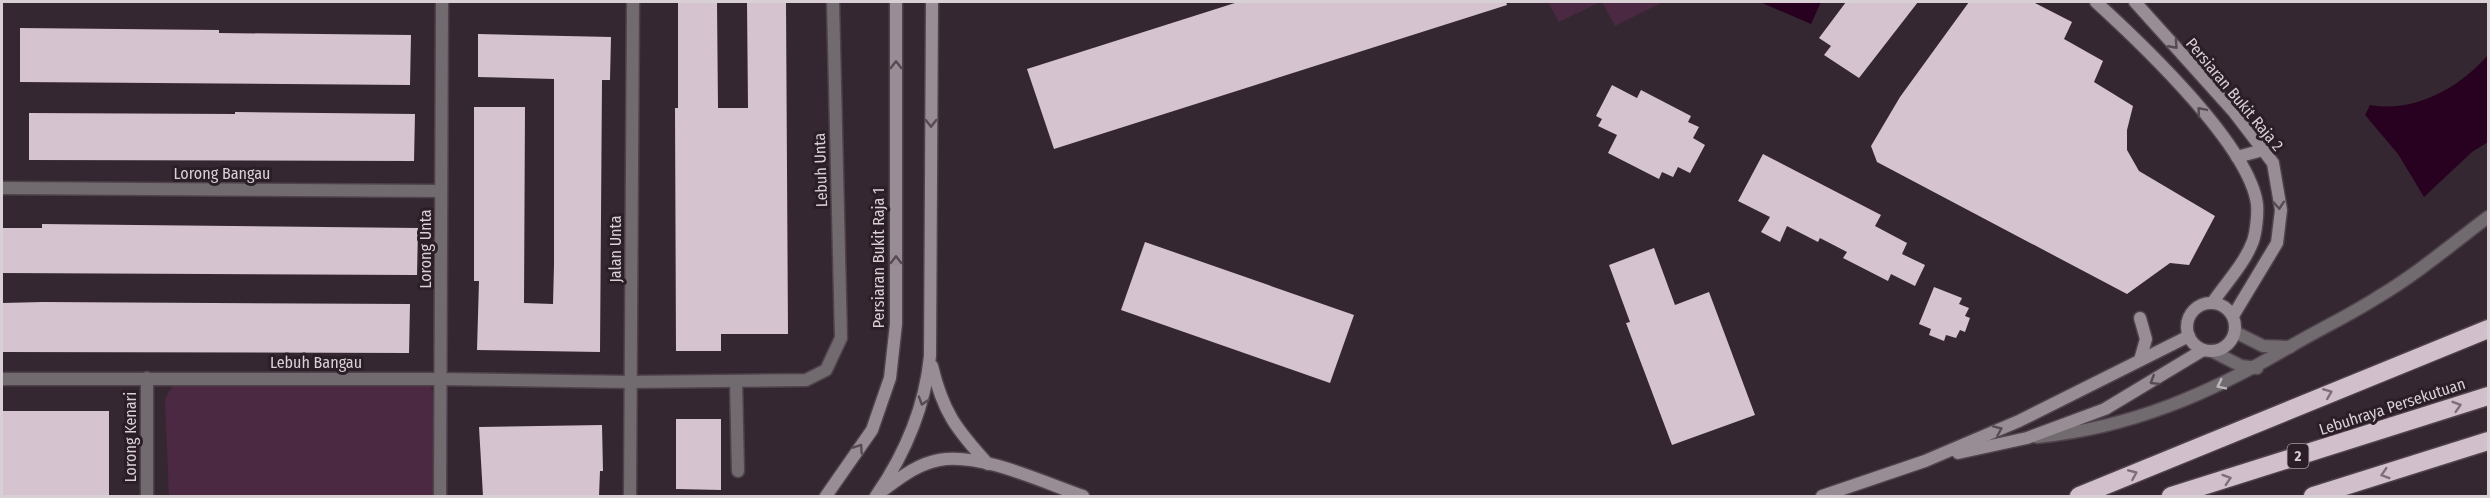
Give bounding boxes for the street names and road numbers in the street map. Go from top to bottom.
street label: Persiaran Bukit Raja 2 [2182,34,2287,155]
street label: Lebuh Unta [810,132,831,208]
street label: Lorong Bangau [174,164,270,183]
street label: Persiaran Bukit Raja 1 [869,188,888,328]
street label: Lorong Unta [416,209,435,289]
street label: Jalan Unta [606,215,625,283]
street label: Lebuh Bangau [270,353,362,372]
street label: Lebuhraya Persekutuan [2317,374,2468,439]
street label: Lorong Kenari [121,392,140,482]
road number: 2 [2288,444,2308,468]

